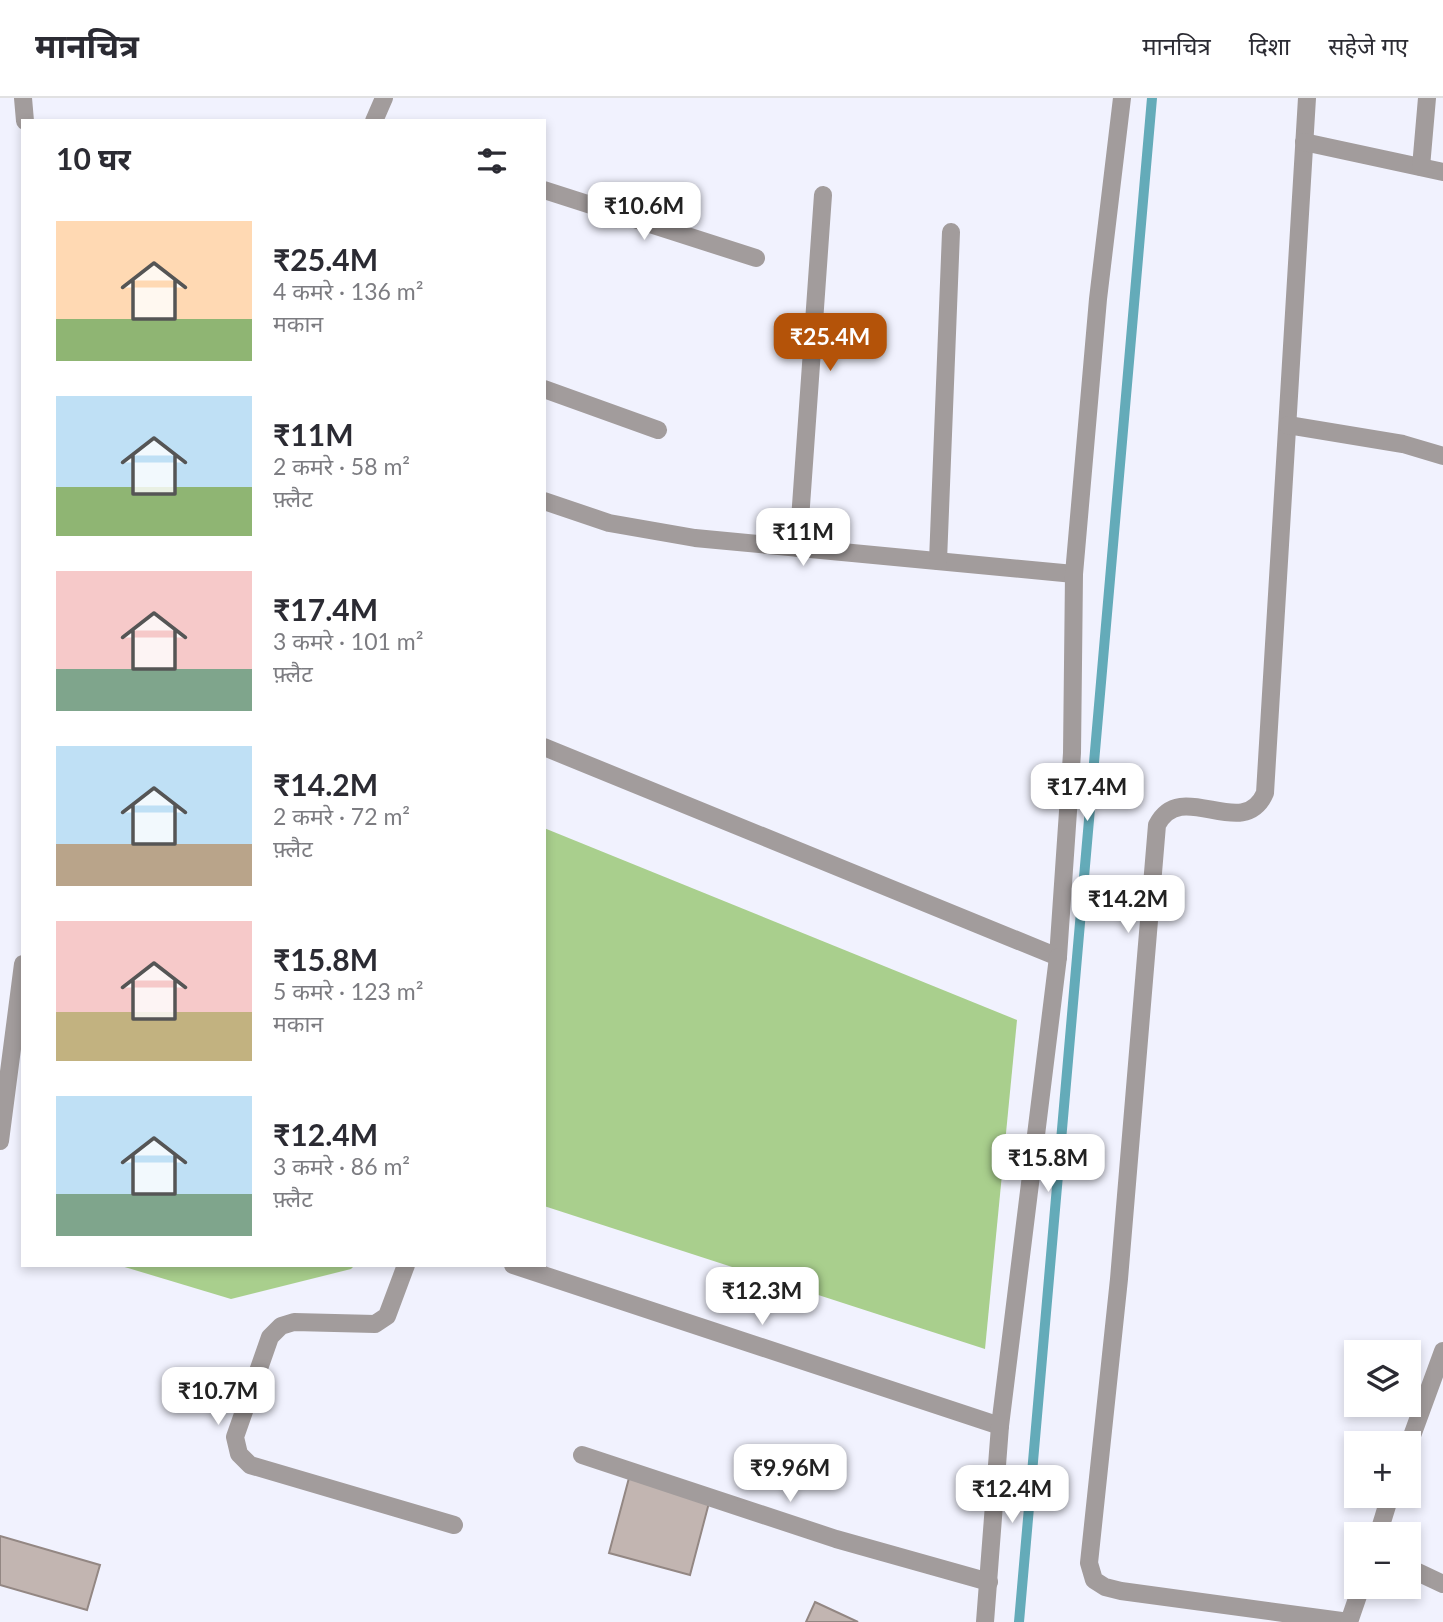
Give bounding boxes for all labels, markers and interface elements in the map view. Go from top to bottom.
text: मानचित्र [35,25,139,65]
text: मानचित्र [1142,31,1211,60]
text: दिशा [1249,31,1290,60]
text: सहेजे गए [1328,31,1408,60]
text: 10 घर [56,140,131,176]
icon: filters [473,142,511,180]
pin: ₹10.6M [587,183,701,242]
text: ₹10.6M [604,191,684,219]
text: ₹25.4M [273,241,378,277]
icon: home [112,249,196,333]
text: 4 कमरे · 136 m² [273,277,423,305]
text: मकान [273,309,323,337]
pin: ₹25.4M [773,314,887,373]
text: ₹25.4M [790,322,870,350]
text: ₹11M [273,416,354,452]
icon: home [112,424,196,508]
text: 2 कमरे · 58 m² [273,452,410,480]
text: फ़्लैट [273,484,313,512]
pin: ₹11M [762,508,844,568]
text: ₹11M [772,517,834,545]
text: ₹17.4M [273,591,378,627]
icon: home [112,599,196,683]
text: 3 कमरे · 101 m² [273,627,423,655]
text: फ़्लैट [273,659,313,687]
pin: ₹17.4M [1030,764,1144,823]
text: ₹14.2M [273,766,378,802]
text: ₹17.4M [1047,772,1127,800]
icon: home [112,774,196,858]
text: 2 कमरे · 72 m² [273,802,410,830]
text: फ़्लैट [273,834,313,862]
pin: ₹14.2M [1071,876,1185,935]
text: ₹14.2M [1088,884,1168,912]
text: ₹15.8M [273,941,378,977]
icon: home [112,949,196,1033]
text: 5 कमरे · 123 m² [273,977,423,1005]
text: मकान [273,1009,323,1037]
text: ₹12.4M [273,1116,378,1152]
icon: home [112,1124,196,1208]
pin: ₹15.8M [991,1134,1105,1194]
text: ₹15.8M [1008,1143,1088,1171]
text: 3 कमरे · 86 m² [273,1152,410,1180]
text: फ़्लैट [273,1184,313,1212]
pin: ₹12.3M [705,1268,819,1327]
text: ₹12.3M [722,1276,802,1304]
map controls [1344,1340,1421,1599]
button: layers [1344,1340,1421,1417]
pin: ₹10.7M [161,1368,275,1427]
text: ₹10.7M [178,1376,258,1404]
button: + [1344,1431,1421,1508]
pin: ₹9.96M [733,1444,847,1504]
text: ₹9.96M [750,1453,830,1481]
pin: ₹12.4M [955,1466,1069,1525]
text: ₹12.4M [972,1474,1052,1502]
button: − [1344,1522,1421,1599]

